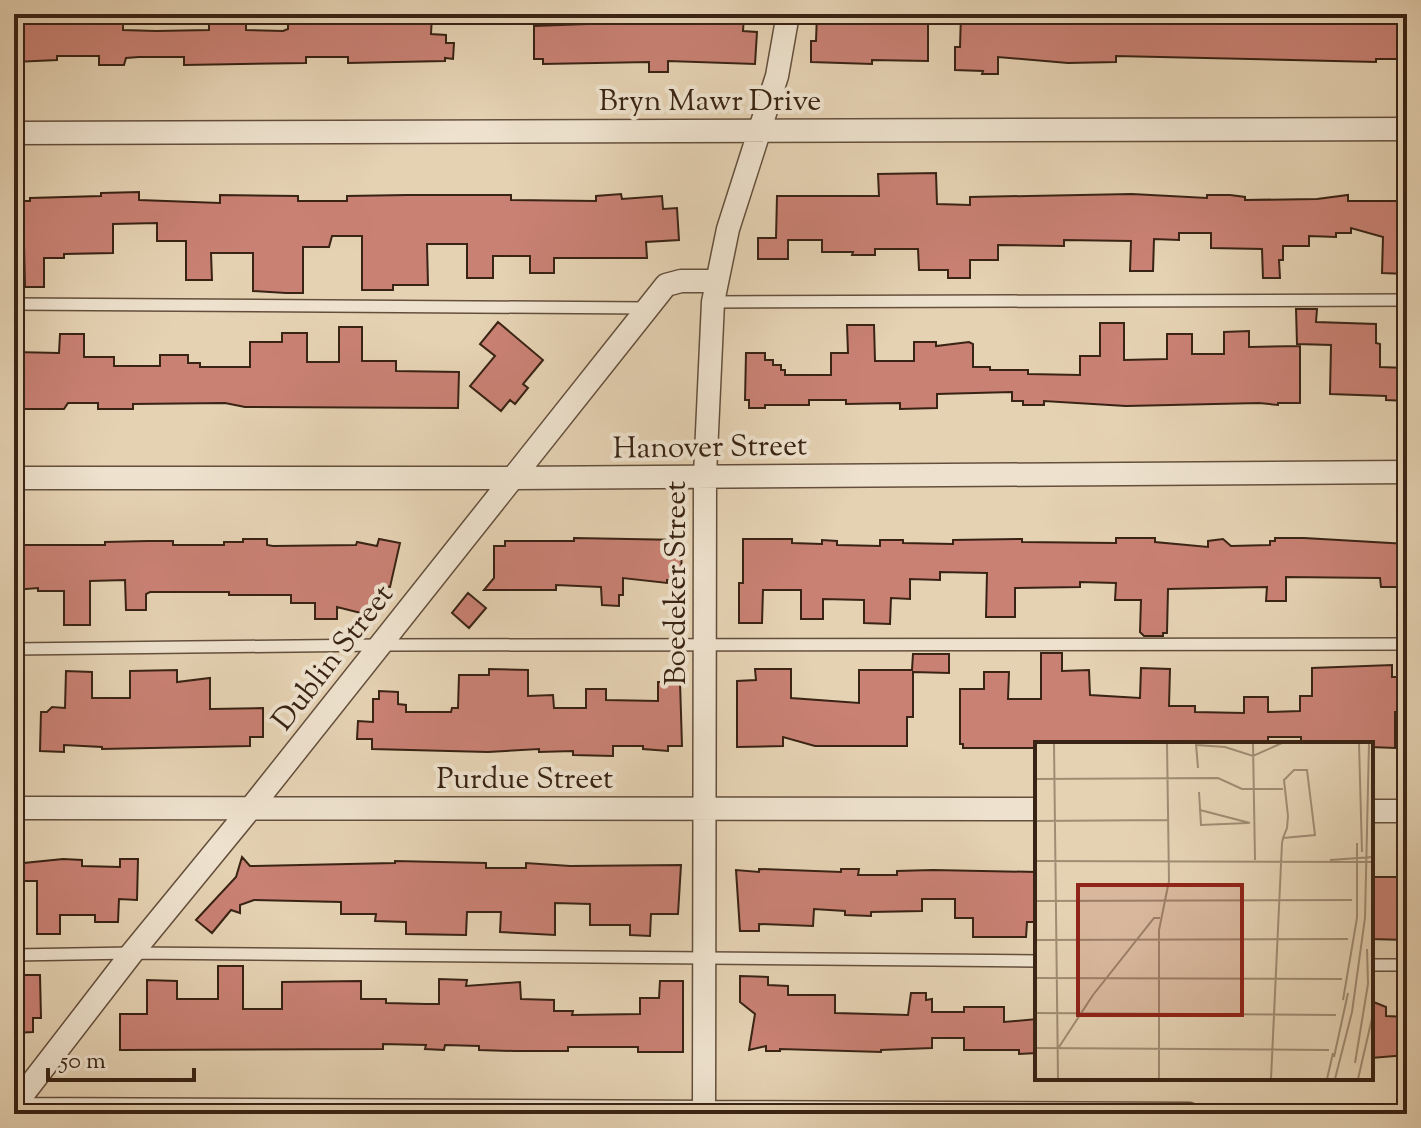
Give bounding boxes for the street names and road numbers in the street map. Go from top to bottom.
street label: Bryn Mawr Drive [599,81,821,124]
street label: Hanover Street [612,425,808,472]
street label: Boedeker Street [656,481,699,685]
street label: Dublin Street [263,576,405,741]
street label: Purdue Street [437,759,613,802]

